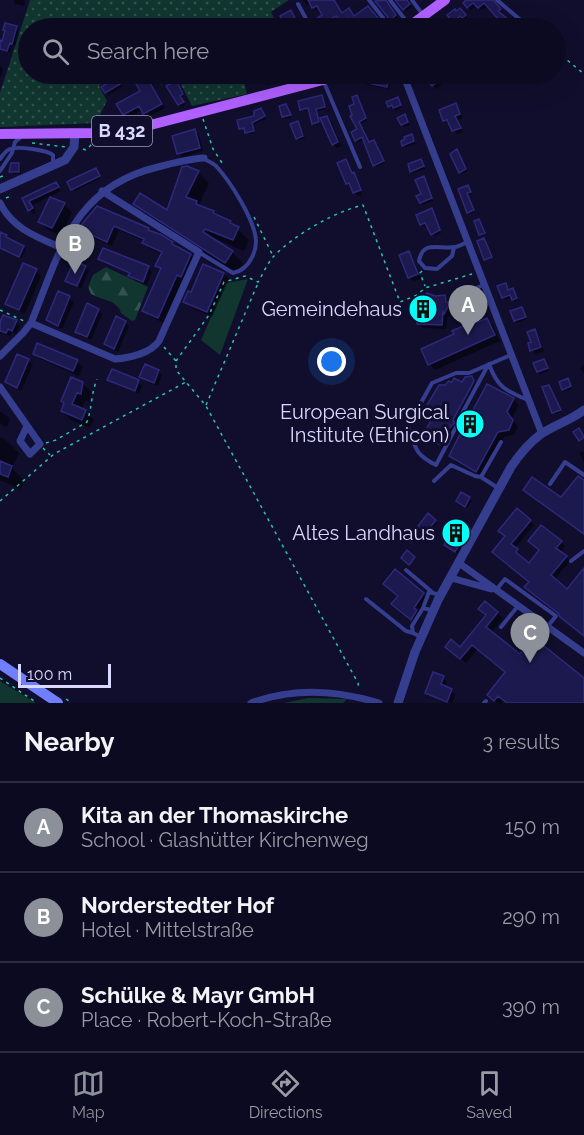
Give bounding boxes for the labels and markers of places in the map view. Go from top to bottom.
pin: B [56,224,94,274]
pin: A [448,286,488,335]
building icon: Gemeindehaus [407,293,439,325]
place label: Gemeindehaus [262,297,402,321]
place label: European Surgical Institute (Ethicon) [280,400,450,447]
building icon: European Surgical Institute (Ethicon) [454,408,486,440]
building icon: Altes Landhaus [440,517,472,549]
place label: Altes Landhaus [292,521,435,545]
pin: C [510,614,550,663]

